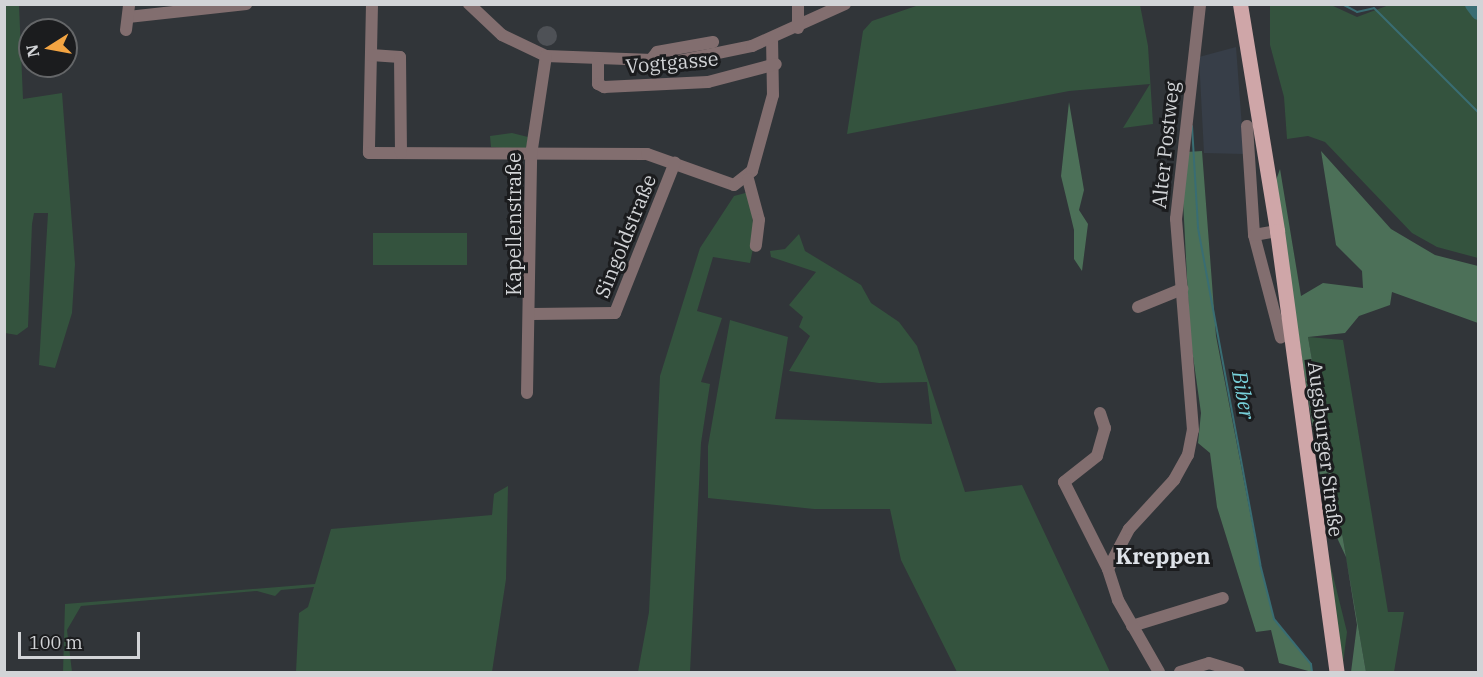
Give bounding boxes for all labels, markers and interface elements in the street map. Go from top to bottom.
north arrow [18,18,78,78]
text: N [21,43,43,59]
street label: Vogtgasse [625,46,719,78]
street label: Alter Postweg [1146,80,1184,210]
street label: Kapellenstraße [501,152,525,296]
street label: Singoldstraße [589,171,661,301]
street label: Augsburger Straße [1303,360,1349,538]
water label: Biber [1227,369,1261,421]
district label: Kreppen [1116,543,1210,569]
scale bar [21,620,142,658]
text: 100 m [29,631,83,654]

